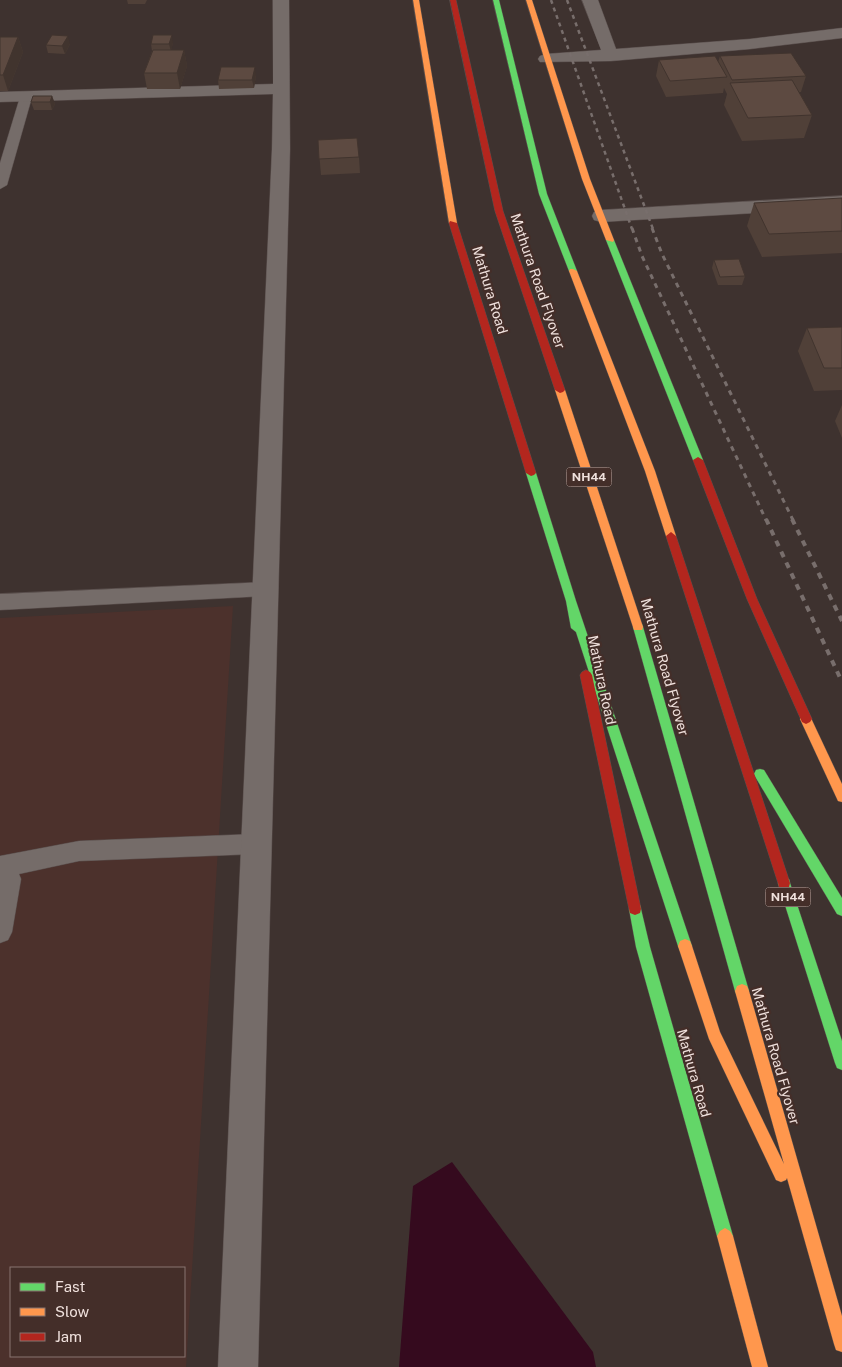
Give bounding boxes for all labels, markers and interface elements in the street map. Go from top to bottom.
street label: Mathura Road Flyover [507,211,569,351]
street label: Mathura Road [469,244,511,336]
road number: NH44 [566,468,612,487]
street label: Mathura Road Flyover [638,596,692,738]
street label: Mathura Road [585,634,619,726]
road number: NH44 [766,888,810,906]
street label: Mathura Road Flyover [749,985,803,1127]
street label: Mathura Road [674,1027,714,1119]
legend [10,1267,185,1357]
text: Fast [55,1278,85,1295]
text: Slow [55,1303,90,1320]
text: Jam [55,1328,82,1345]

